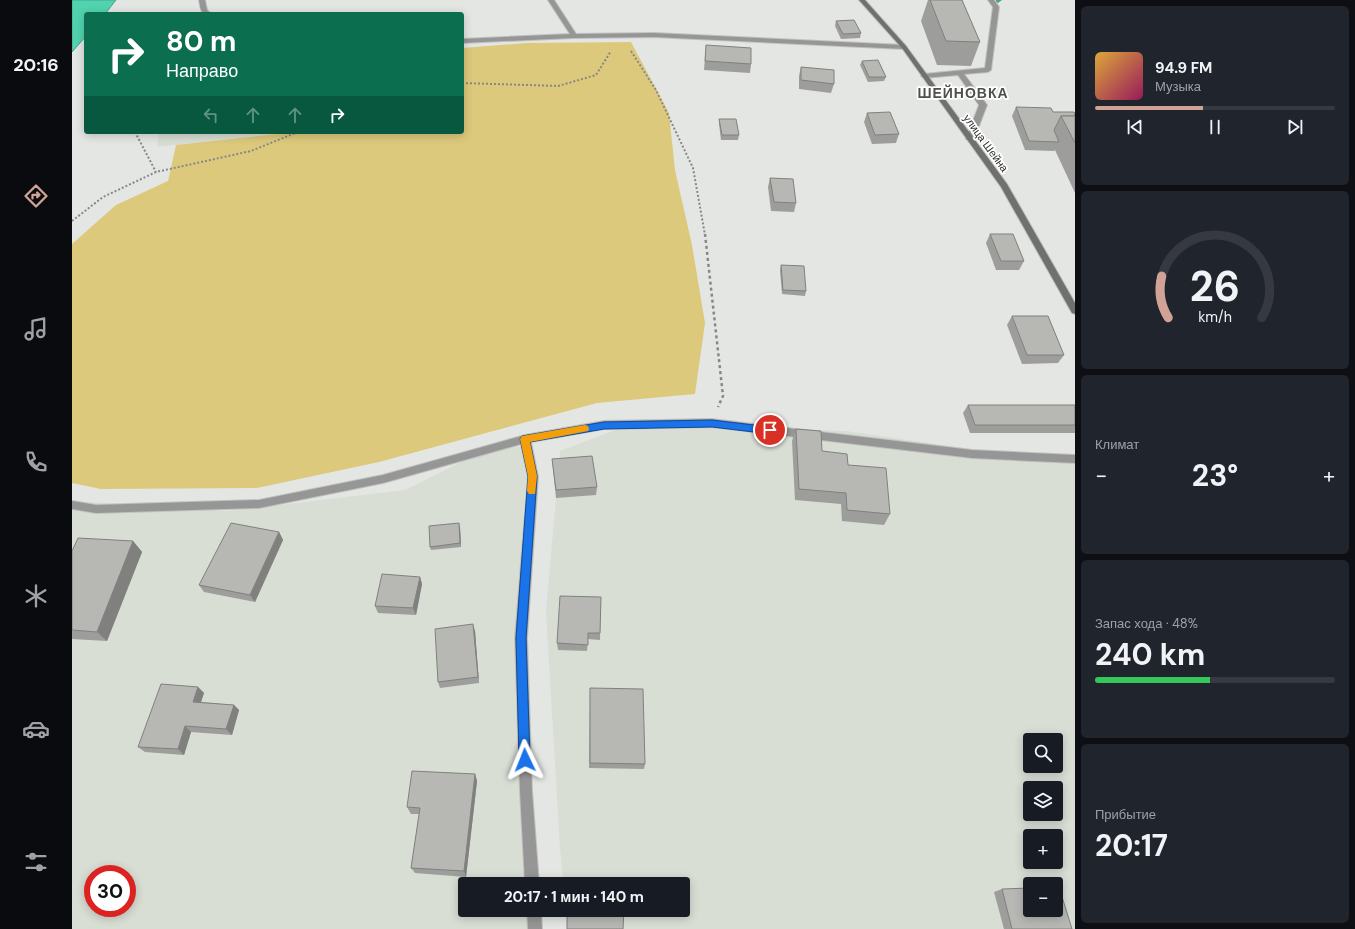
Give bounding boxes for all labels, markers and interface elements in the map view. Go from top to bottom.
text: 80 m [166,23,236,60]
icon: right [100,28,152,80]
text: 20:16 [13,53,59,77]
text: 94.9 FM [1155,58,1212,78]
text: Направо [166,59,238,83]
text: Музыка [1155,78,1201,95]
district label: ШЕЙНОВКА [917,84,1009,102]
icon: left [200,104,222,126]
icon: ahead [242,104,264,126]
icon: ahead [284,104,306,126]
icon: right [326,104,348,126]
street label: улица Шейна [960,111,1012,175]
icon: previous [1124,116,1146,138]
icon: pause [1204,116,1226,138]
icon: next [1284,116,1306,138]
icon: directions [22,182,50,210]
text: 26 [1190,260,1240,314]
text: km/h [1198,307,1232,325]
icon: music [22,315,50,343]
pin [753,413,787,447]
icon: arrive [759,419,781,441]
text: Климат [1095,436,1139,453]
icon: phone [22,448,50,476]
text: 23° [1192,456,1238,495]
text: − [1095,461,1107,490]
text: + [1323,461,1335,490]
icon: climate [22,582,50,610]
text: Запас хода · 48% [1095,615,1198,632]
text: 240 km [1095,635,1205,674]
icon: car [22,715,50,743]
map controls [1023,733,1063,917]
button: search [1023,733,1063,773]
position arrow [504,739,546,781]
button: layers [1023,781,1063,821]
text: Прибытие [1095,806,1156,823]
text: 20:17 [1095,826,1168,865]
button: + [1023,829,1063,869]
icon: filters [22,848,50,876]
speed limit sign: 30 [84,865,136,917]
button: − [1023,877,1063,917]
text: 20:17 · 1 мин · 140 m [504,887,644,907]

